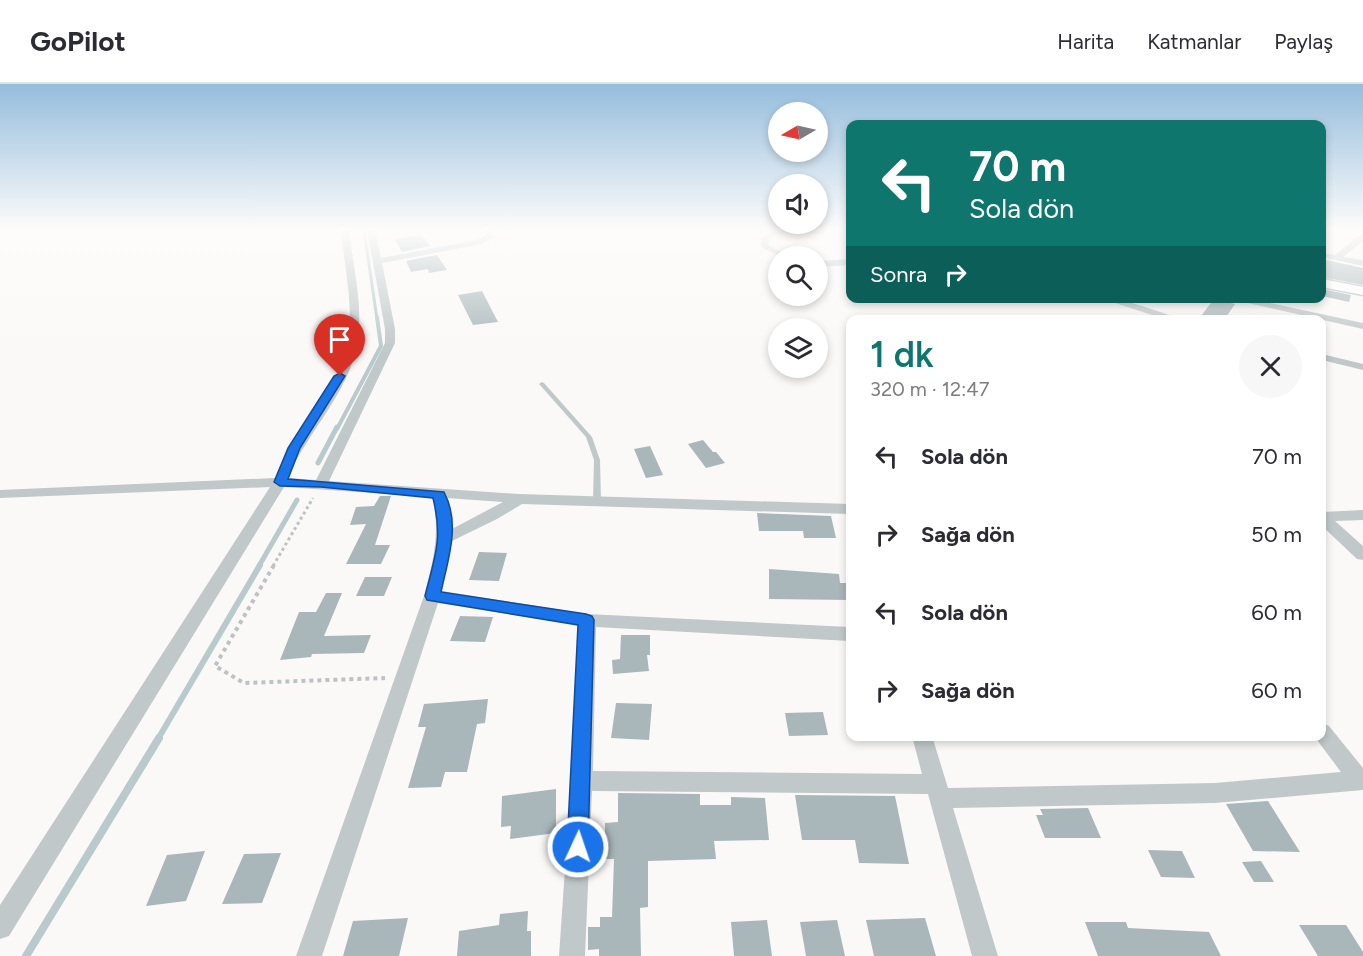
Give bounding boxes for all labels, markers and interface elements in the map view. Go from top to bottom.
text: GoPilot [30,24,126,58]
text: Harita [1057,29,1114,54]
text: Katmanlar [1147,29,1241,54]
text: Paylaş [1274,29,1333,54]
north arrow [768,102,828,162]
map controls [768,102,828,378]
text: 70 m [969,141,1066,192]
icon: left [870,144,948,222]
button: sound [768,174,828,234]
text: Sola dön [969,192,1074,225]
button: search [768,246,828,306]
icon: right [939,258,972,291]
text: Sonra [870,261,927,288]
pin [314,314,365,376]
button: layers [768,318,828,378]
icon: arrive [323,323,356,356]
text: 1 dk [870,333,934,376]
button: close [1239,335,1302,398]
text: 320 m · 12:47 [870,377,989,401]
icon: left [870,440,903,473]
text: Sola dön [921,443,1008,470]
text: 70 m [1252,443,1302,470]
icon: right [870,518,903,551]
text: Sağa dön [921,521,1015,548]
text: 50 m [1251,521,1302,548]
icon: left [870,596,903,629]
text: Sola dön [921,599,1008,626]
text: 60 m [1251,599,1302,626]
icon: right [870,674,903,707]
text: Sağa dön [921,677,1015,704]
text: 60 m [1251,677,1302,704]
position arrow [546,815,610,879]

